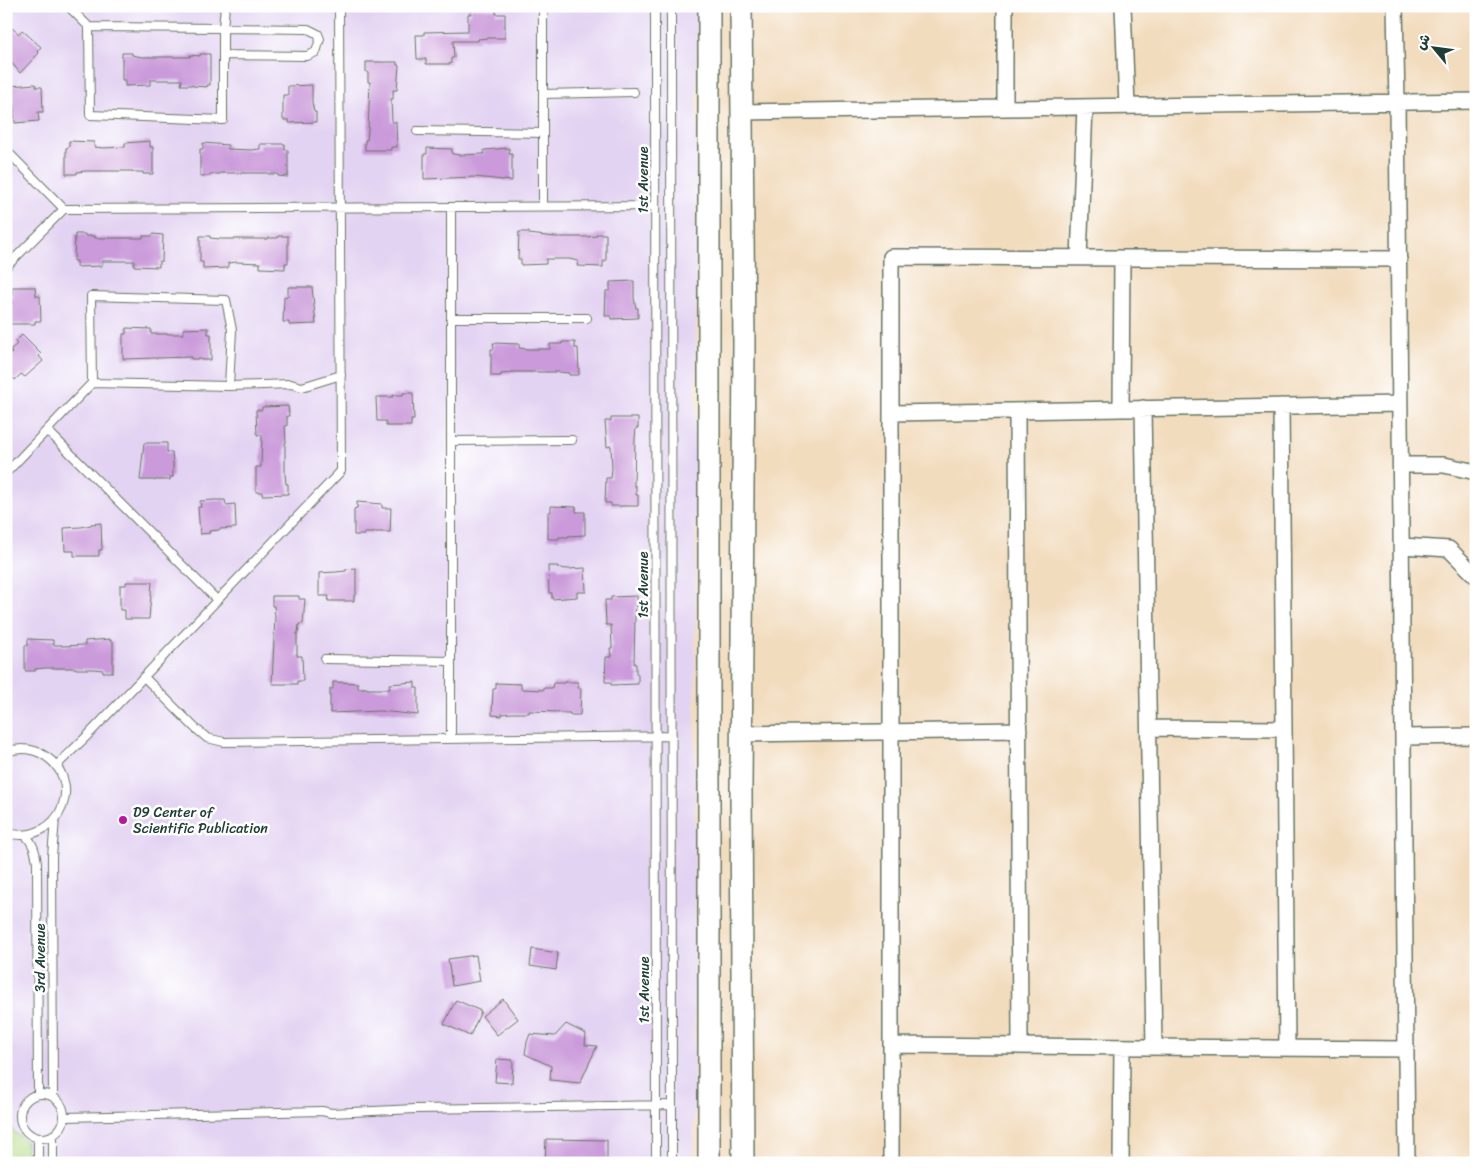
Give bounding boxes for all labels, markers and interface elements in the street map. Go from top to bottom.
north arrow [1410,22,1460,72]
text: ش [1408,29,1438,55]
street label: 1st Avenue [631,146,656,213]
street label: 1st Avenue [631,551,656,618]
place label: D9 Center of Scientific Publication [133,800,268,841]
marker: D9 Center of Scientific Publication [117,814,129,826]
street label: 3rd Avenue [28,923,53,993]
street label: 1st Avenue [632,956,657,1023]

